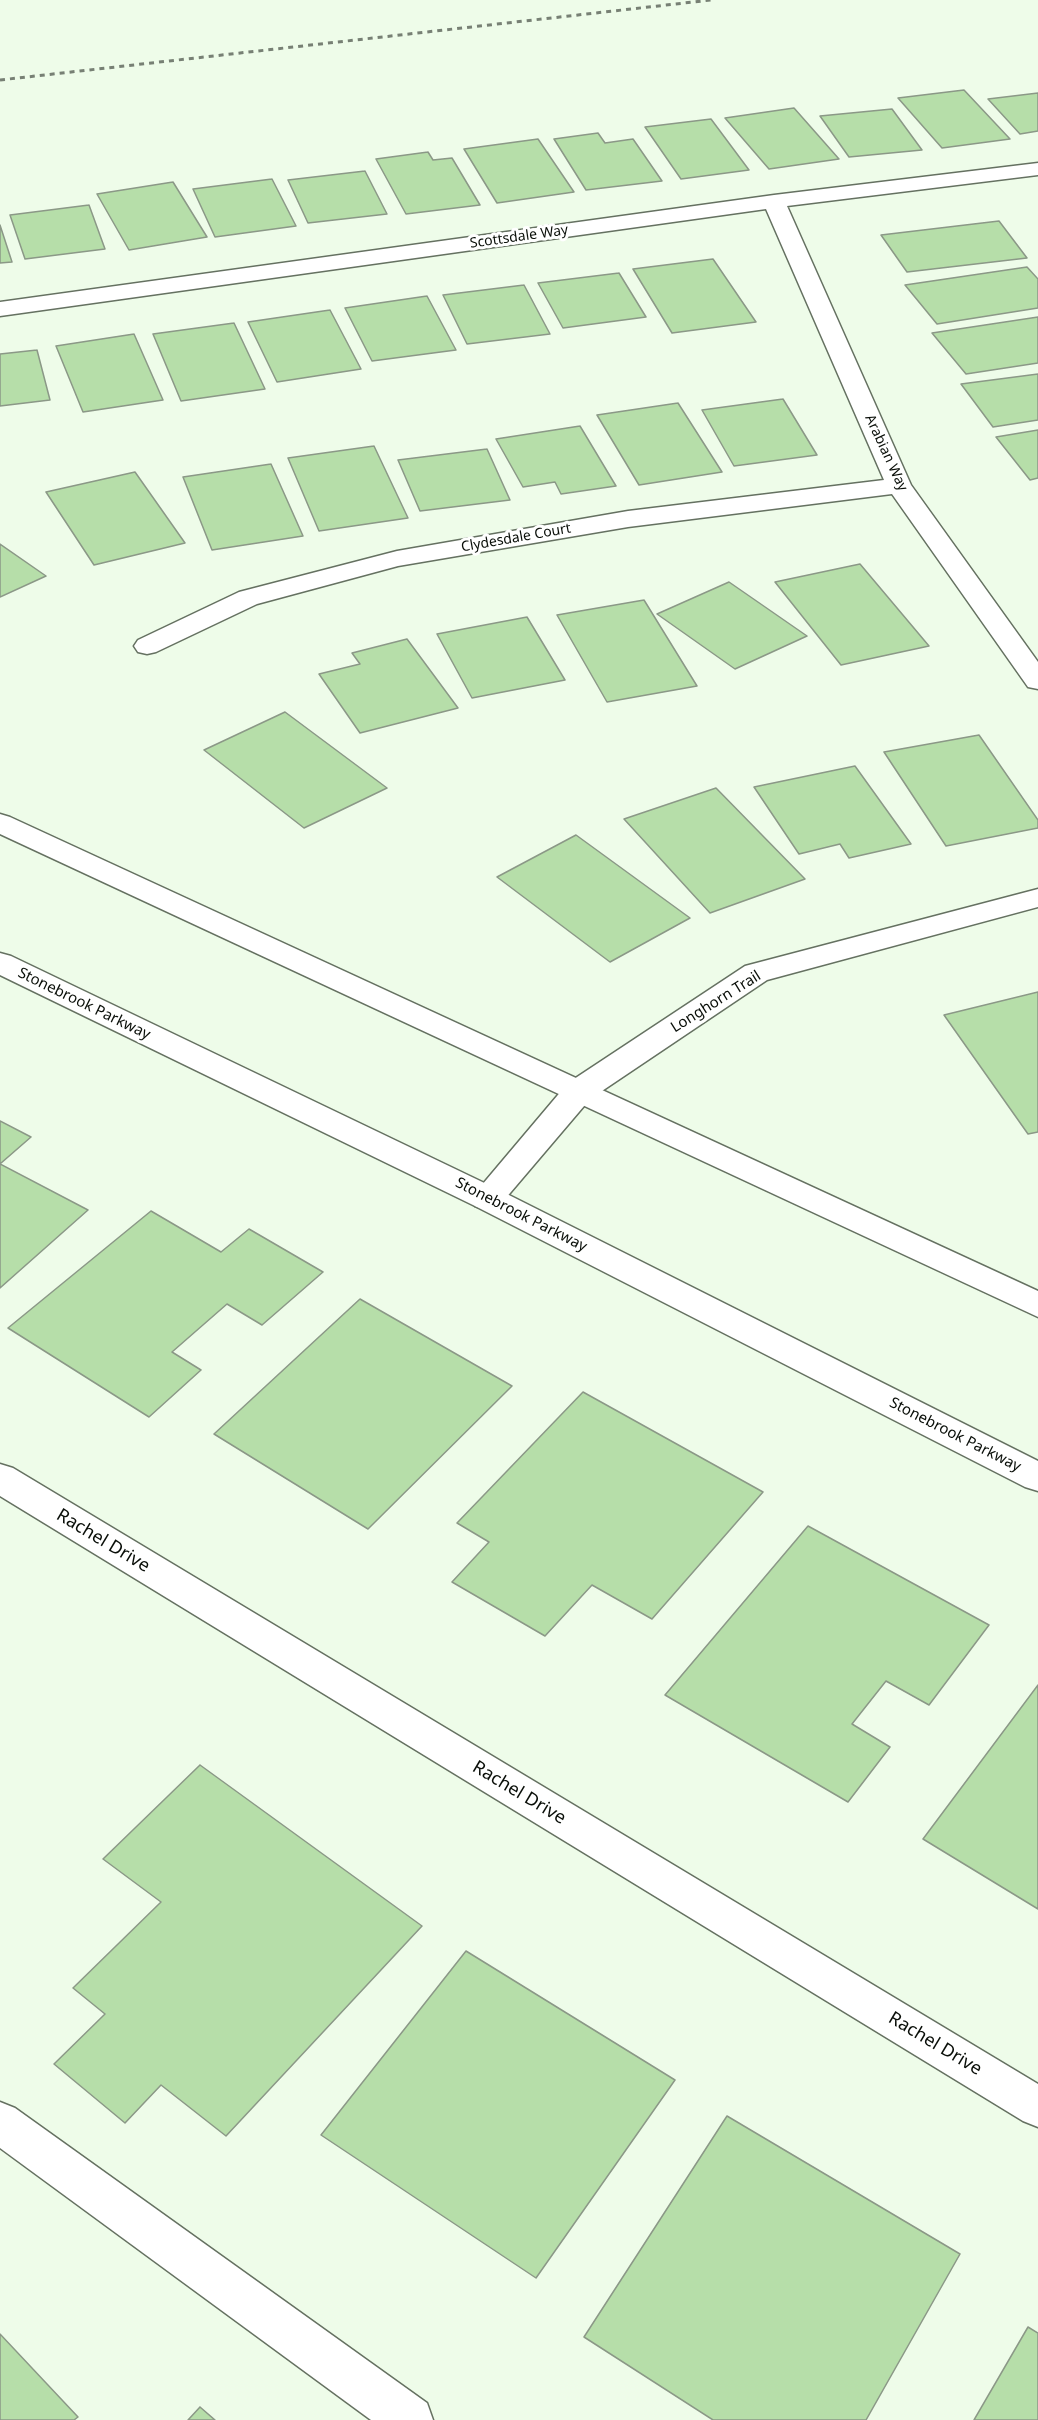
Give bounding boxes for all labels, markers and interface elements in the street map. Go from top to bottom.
street label: Scottsdale Way [469,222,569,252]
street label: Arabian Way [861,412,911,494]
street label: Clydesdale Court [460,520,572,556]
street label: Stonebrook Parkway [15,964,153,1044]
street label: Longhorn Trail [668,967,764,1037]
street label: Stonebrook Parkway [452,1174,590,1256]
street label: Stonebrook Parkway [886,1394,1024,1476]
street label: Rachel Drive [52,1505,154,1577]
street label: Rachel Drive [468,1757,570,1829]
street label: Rachel Drive [884,2008,986,2080]

